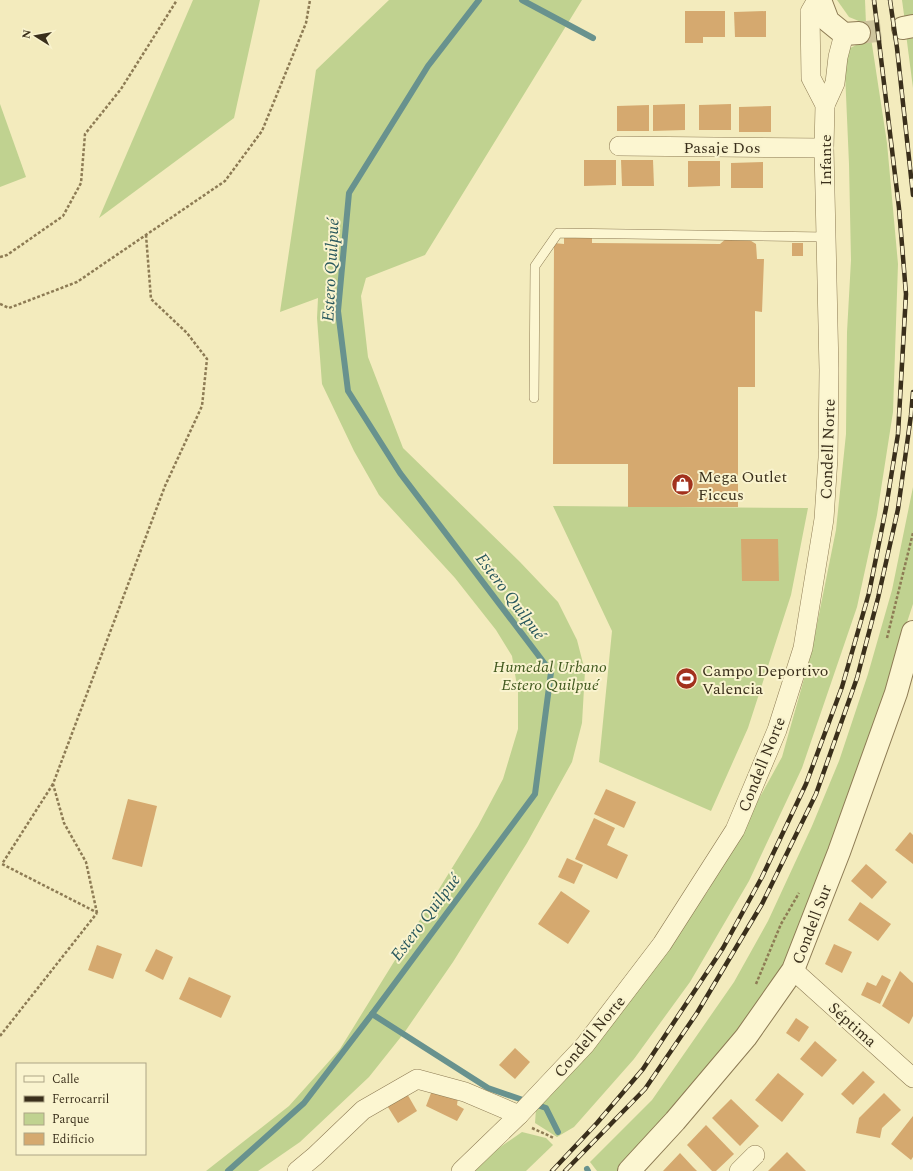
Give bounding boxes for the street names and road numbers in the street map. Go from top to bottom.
street label: Infante [814,134,838,186]
street label: Pasaje Dos [683,136,761,160]
street label: Condell Norte [814,398,842,500]
street label: Condell Norte [732,713,792,816]
street label: Condell Sur [786,881,838,968]
street label: Condell Norte [548,990,631,1083]
street label: Séptima [823,996,882,1053]

